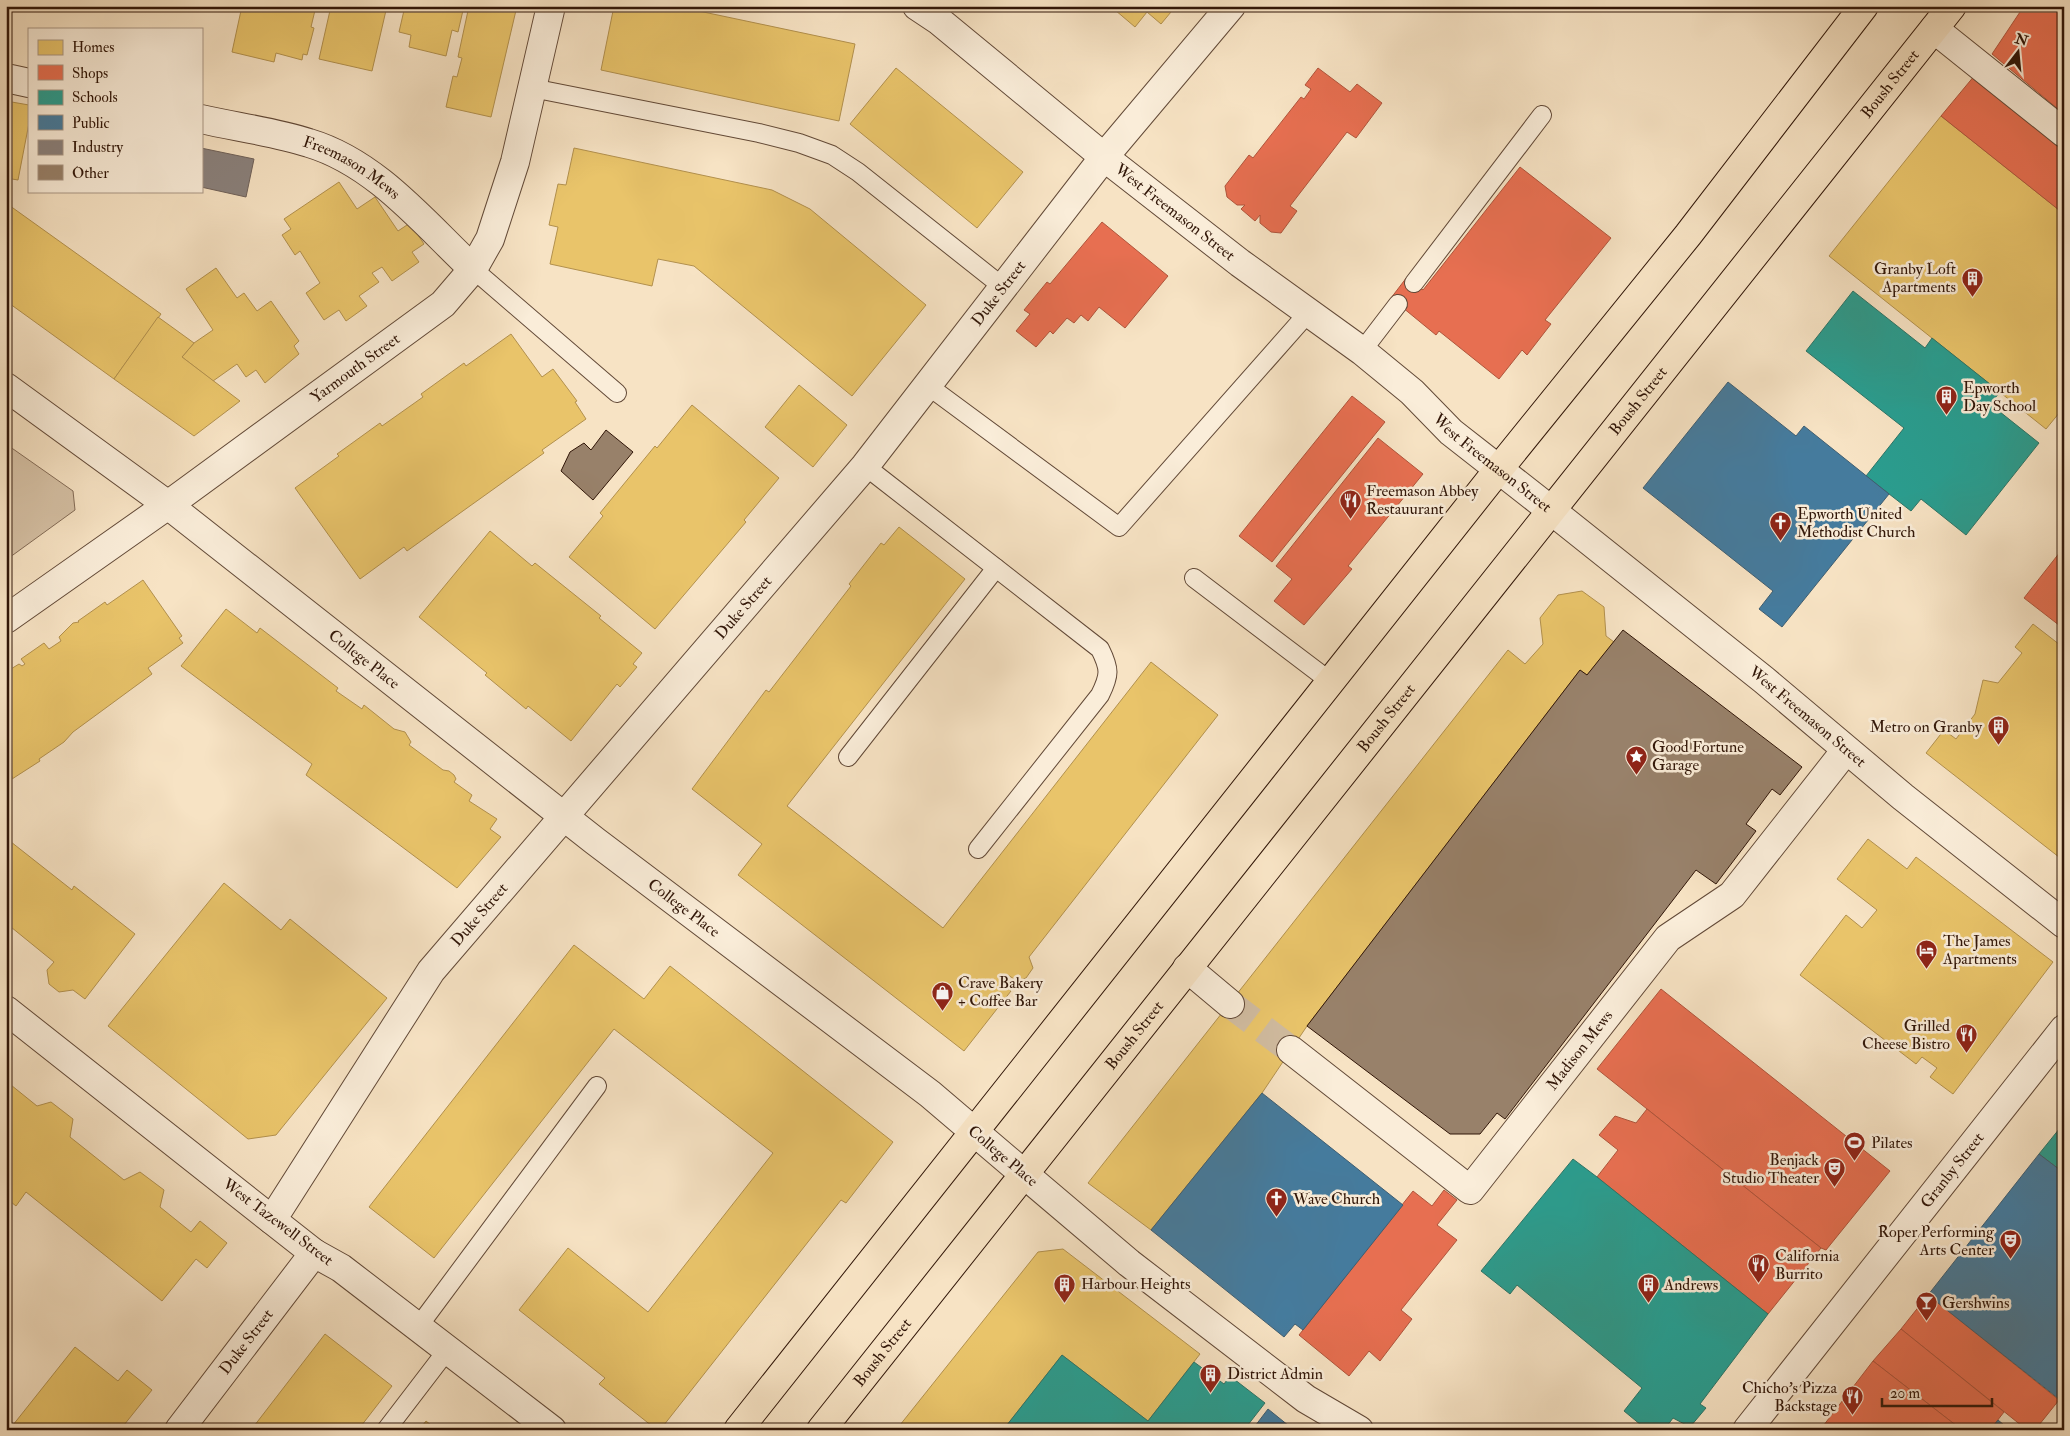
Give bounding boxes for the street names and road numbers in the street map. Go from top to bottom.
street label: Boush Street [1857,45,1924,122]
street label: Freemason Mews [301,132,404,204]
street label: West Freemason Street [1110,159,1239,265]
street label: Duke Street [967,257,1030,330]
street label: Yarmouth Street [307,329,404,407]
street label: Boush Street [1605,363,1672,439]
street label: West Freemason Street [1428,409,1556,517]
street label: Duke Street [711,572,776,643]
street label: College Place [324,625,404,694]
street label: West Freemason Street [1744,661,1870,772]
street label: Boush Street [1353,680,1420,757]
street label: College Place [644,874,724,942]
street label: Duke Street [447,879,512,951]
street label: Boush Street [1101,997,1168,1074]
street label: Madison Mews [1542,1006,1617,1094]
street label: College Place [964,1121,1042,1191]
street label: Granby Street [1916,1128,1988,1212]
street label: West Tazewell Street [218,1173,337,1270]
street label: Duke Street [215,1305,278,1379]
street label: Boush Street [849,1314,916,1391]

